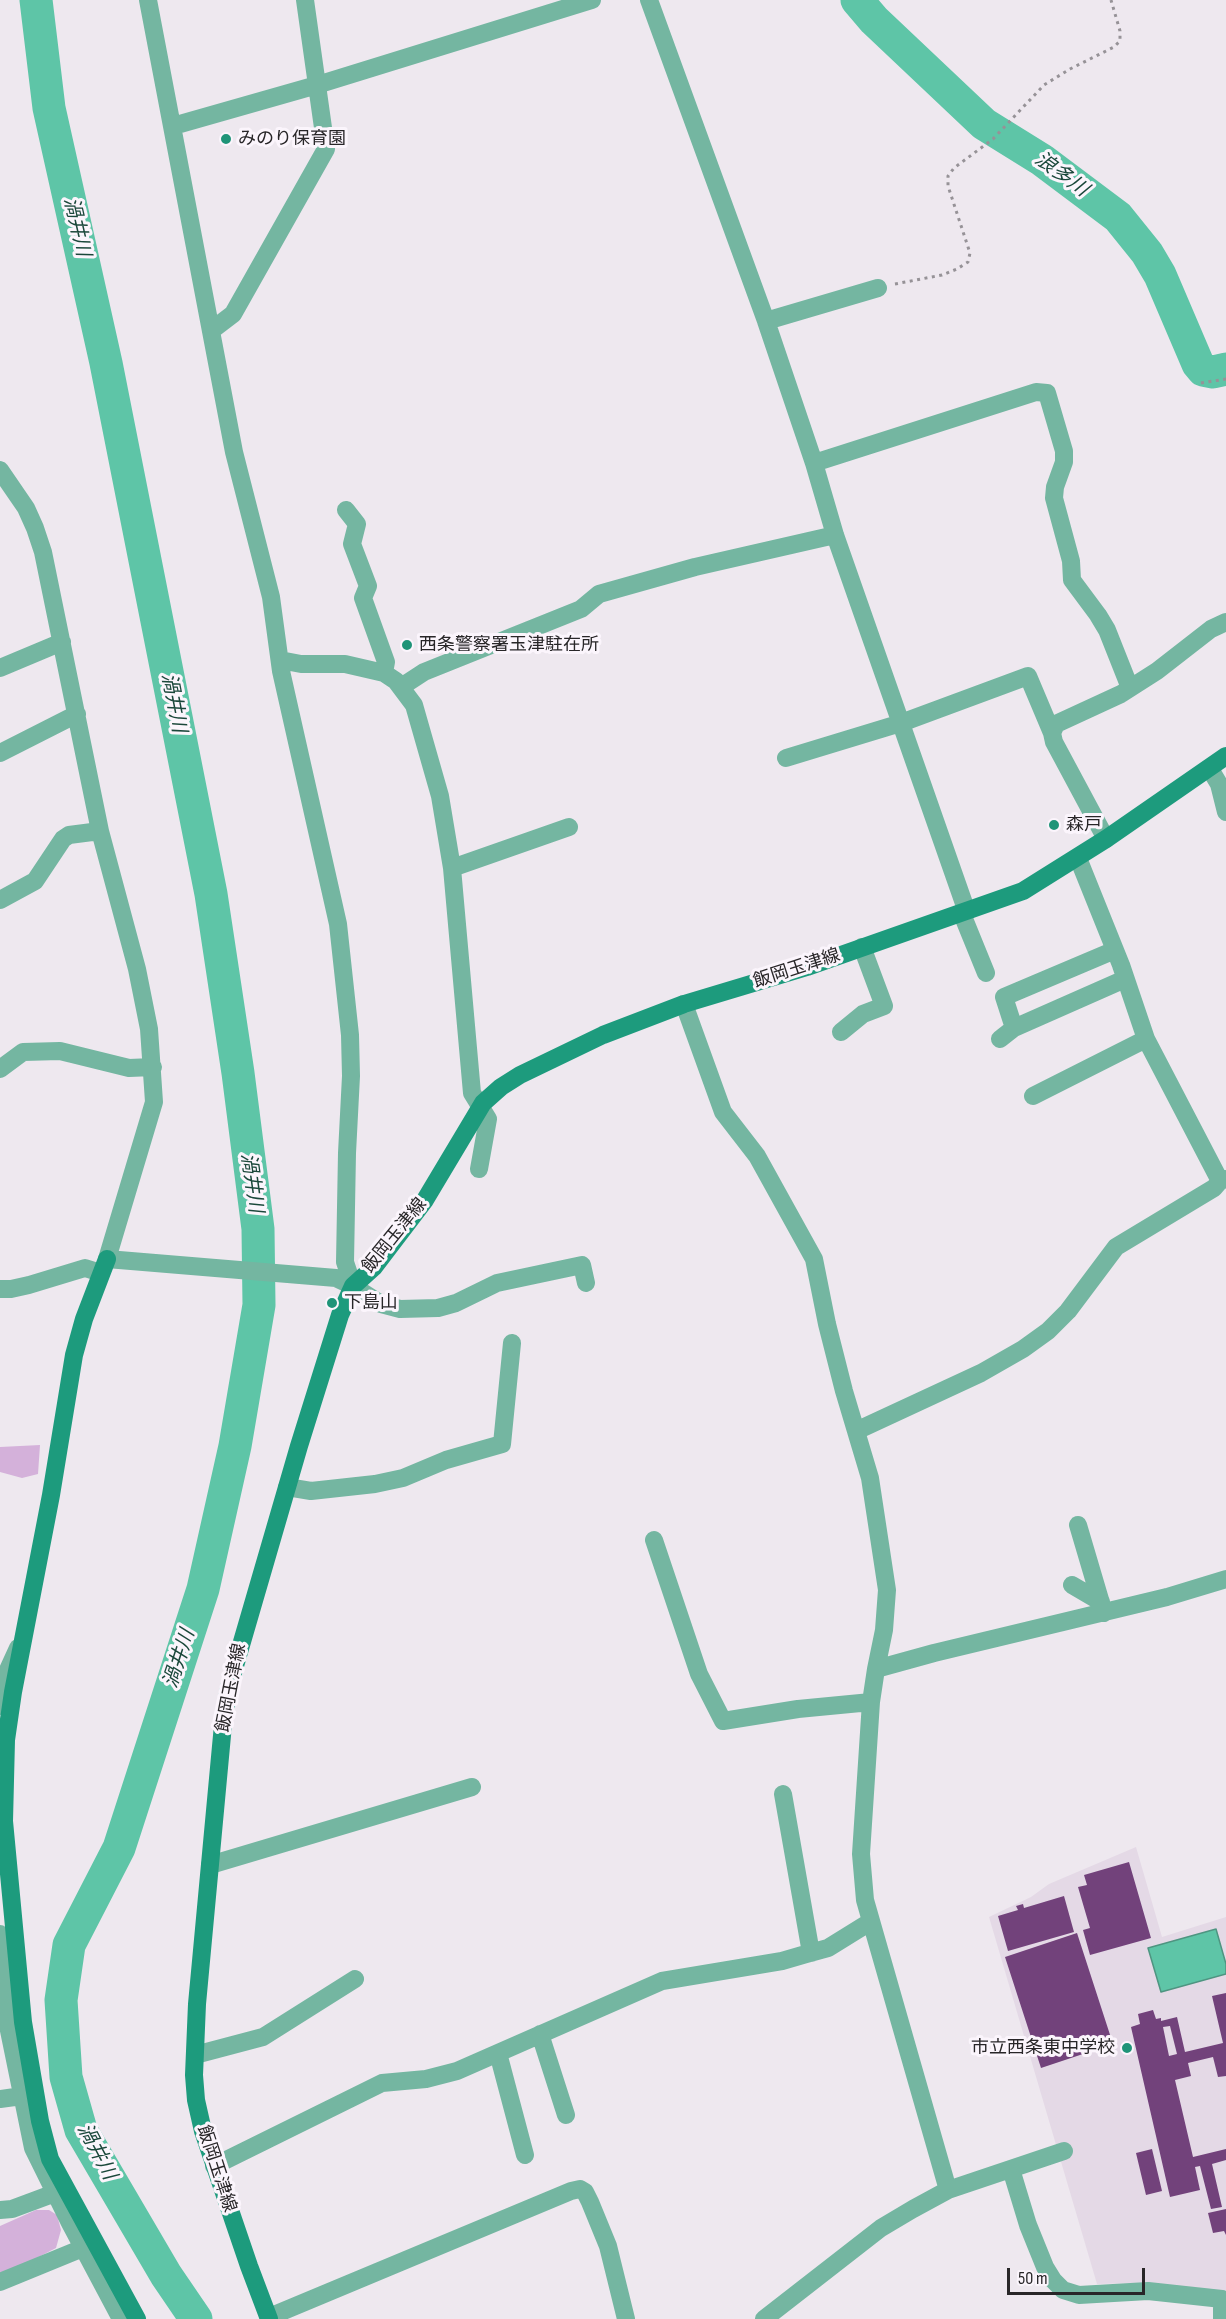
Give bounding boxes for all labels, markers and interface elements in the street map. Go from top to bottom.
place label: みのり保育園 [238,128,346,150]
marker: みのり保育園 [219,132,233,146]
water label: 浪多川 [1030,148,1092,202]
water label: 渦井川 [58,195,94,259]
place label: 西条警察署玉津駐在所 [419,634,599,656]
marker: 西条警察署玉津駐在所 [400,638,414,652]
water label: 渦井川 [155,671,191,735]
place label: 森戸 [1066,814,1102,836]
marker: 森戸 [1047,818,1061,832]
street label: 飯岡玉津線 [751,945,843,993]
water label: 渦井川 [235,1152,267,1214]
street label: 飯岡玉津線 [358,1194,432,1278]
place label: 下島山 [344,1292,398,1314]
marker: 下島山 [325,1296,339,1310]
water label: 渦井川 [159,1627,201,1691]
street label: 飯岡玉津線 [213,1642,251,1734]
place label: 市立西条東中学校 [971,2037,1115,2059]
marker: 市立西条東中学校 [1120,2041,1134,2055]
water label: 渦井川 [71,2120,121,2184]
street label: 飯岡玉津線 [192,2123,240,2215]
scale bar [1010,2256,1148,2294]
text: 50 m [1018,2268,1048,2289]

